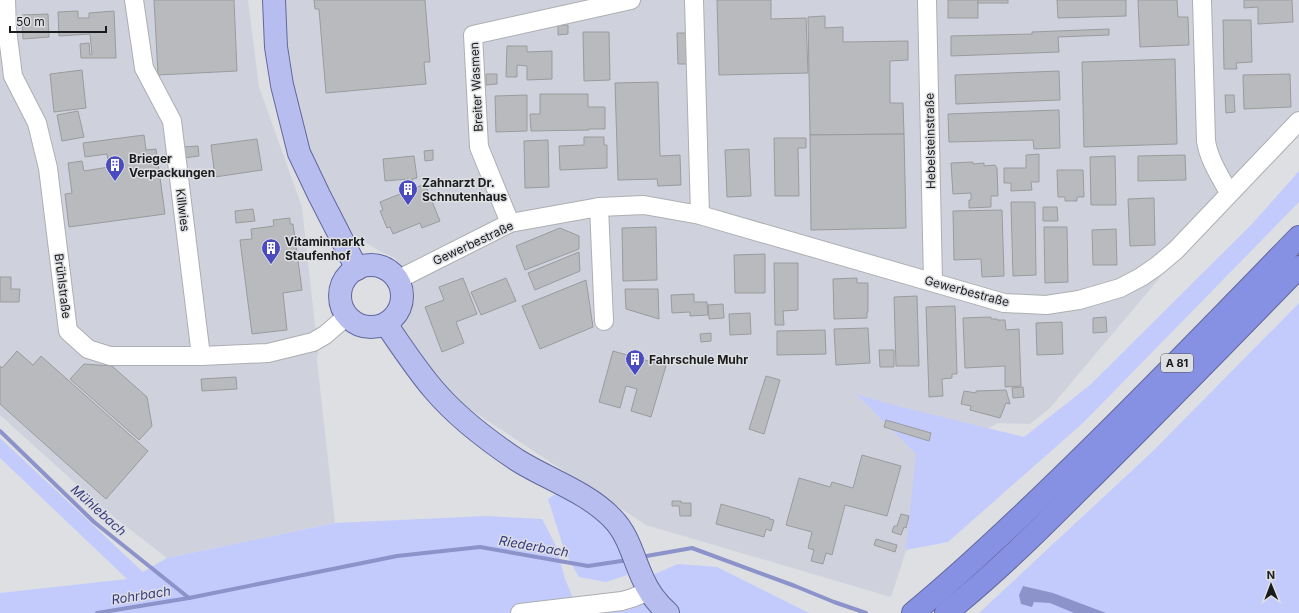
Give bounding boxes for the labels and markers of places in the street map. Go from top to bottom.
place label: Brieger Verpackungen [129,151,215,180]
building icon: Brieger Verpackungen [104,154,126,182]
place label: Zahnarzt Dr. Schnutenhaus [422,175,507,204]
building icon: Zahnarzt Dr. Schnutenhaus [397,178,419,206]
place label: Vitaminmarkt Staufenhof [285,234,365,263]
building icon: Vitaminmarkt Staufenhof [260,237,282,265]
building icon: Fahrschule Muhr [624,348,646,376]
place label: Fahrschule Muhr [649,352,748,367]

